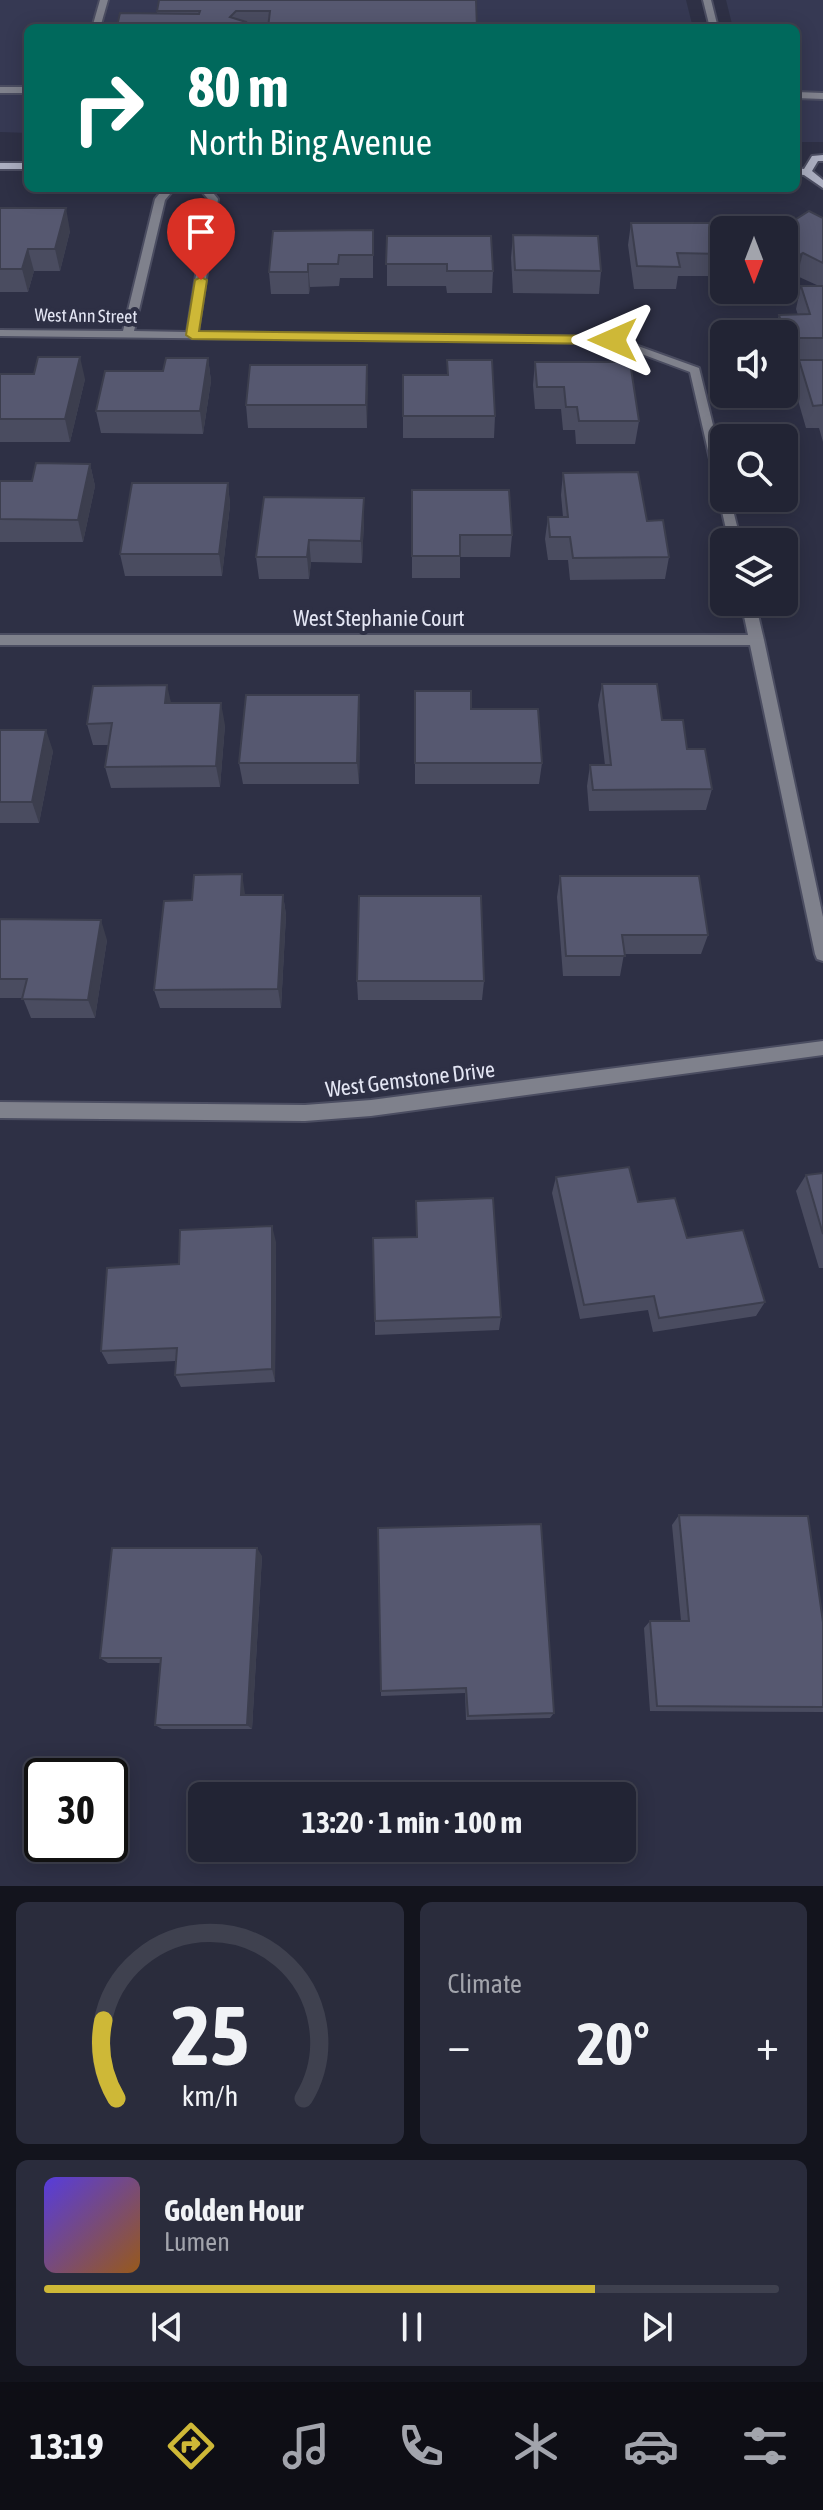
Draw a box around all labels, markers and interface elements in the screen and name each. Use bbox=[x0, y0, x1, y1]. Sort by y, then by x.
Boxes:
text: 80 m bbox=[188, 55, 289, 119]
icon: right bbox=[56, 56, 160, 160]
text: North Bing Avenue bbox=[188, 121, 432, 163]
pin bbox=[167, 198, 235, 280]
icon: arrive bbox=[179, 210, 223, 254]
north arrow bbox=[710, 216, 798, 304]
map controls bbox=[710, 216, 798, 616]
position arrow bbox=[571, 298, 655, 382]
street label: West Ann Street bbox=[34, 304, 138, 327]
button: sound bbox=[710, 320, 798, 408]
button: search bbox=[710, 424, 798, 512]
button: layers bbox=[710, 528, 798, 616]
street label: West Stephanie Court bbox=[293, 605, 465, 631]
street label: West Gemstone Drive bbox=[324, 1056, 496, 1102]
speed limit sign: 30 bbox=[24, 1758, 128, 1862]
text: 13:20 · 1 min · 100 m bbox=[302, 1805, 522, 1839]
text: Climate bbox=[448, 1969, 522, 1999]
text: 25 bbox=[171, 1987, 249, 2083]
text: 20° bbox=[577, 2009, 650, 2078]
text: − bbox=[448, 2019, 470, 2069]
text: + bbox=[756, 2019, 779, 2069]
text: km/h bbox=[181, 2079, 238, 2112]
text: Golden Hour bbox=[164, 2193, 303, 2227]
text: Lumen bbox=[164, 2227, 230, 2257]
icon: previous bbox=[145, 2305, 189, 2349]
icon: pause bbox=[390, 2305, 434, 2349]
icon: next bbox=[635, 2305, 679, 2349]
icon: directions bbox=[163, 2418, 219, 2474]
icon: music bbox=[278, 2418, 334, 2474]
icon: phone bbox=[393, 2418, 449, 2474]
icon: climate bbox=[508, 2418, 564, 2474]
icon: car bbox=[623, 2418, 679, 2474]
icon: filters bbox=[737, 2418, 793, 2474]
text: 13:19 bbox=[29, 2425, 104, 2467]

